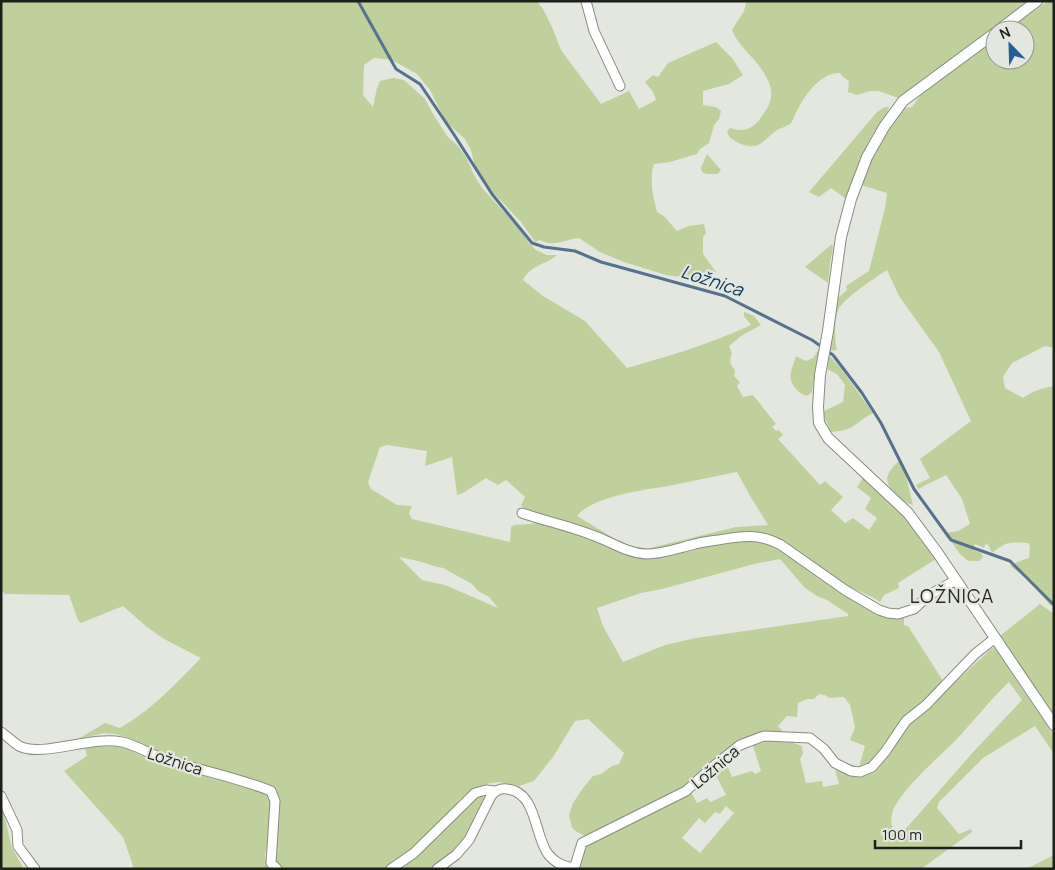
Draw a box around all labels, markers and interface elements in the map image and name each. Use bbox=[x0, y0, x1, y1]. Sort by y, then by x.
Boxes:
north arrow bbox=[985, 20, 1035, 70]
text: N bbox=[996, 22, 1013, 43]
water label: Ložnica bbox=[678, 259, 747, 302]
district label: LOŽNICA bbox=[910, 583, 994, 609]
street label: Ložnica bbox=[686, 740, 744, 794]
street label: Ložnica bbox=[145, 742, 205, 780]
scale bar bbox=[875, 818, 1021, 850]
text: 100 m bbox=[882, 824, 922, 845]

